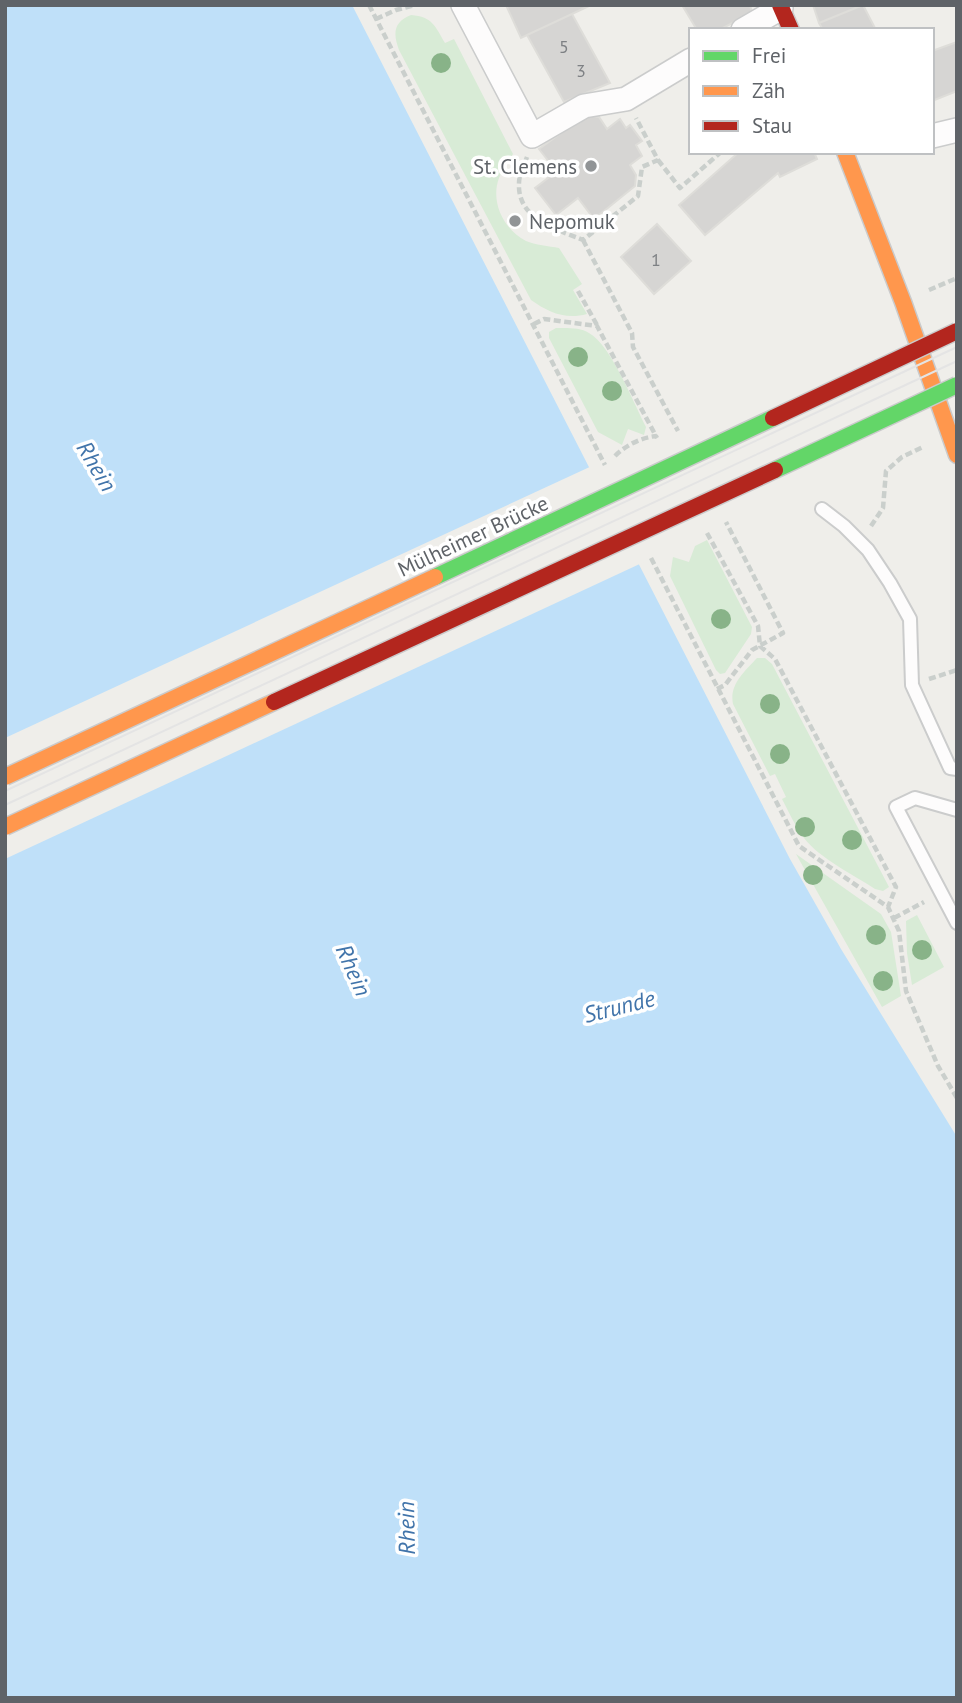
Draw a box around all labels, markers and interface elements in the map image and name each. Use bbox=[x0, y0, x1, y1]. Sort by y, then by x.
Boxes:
legend bbox=[689, 28, 934, 154]
house number: 5 bbox=[559, 35, 569, 58]
text: Frei bbox=[752, 42, 786, 69]
house number: 3 bbox=[576, 59, 586, 82]
text: Zäh bbox=[752, 77, 785, 104]
text: Stau bbox=[752, 112, 792, 139]
place label: St. Clemens bbox=[473, 153, 577, 180]
marker: St. Clemens bbox=[583, 158, 599, 174]
place label: Nepomuk bbox=[529, 208, 615, 235]
marker: Nepomuk bbox=[507, 213, 523, 229]
house number: 1 bbox=[651, 248, 661, 271]
water label: Rhein bbox=[71, 435, 123, 497]
street label: Mülheimer Brücke bbox=[393, 489, 553, 583]
water label: Rhein bbox=[330, 940, 378, 1000]
water label: Strunde bbox=[580, 983, 658, 1029]
water label: Rhein bbox=[391, 1501, 421, 1555]

